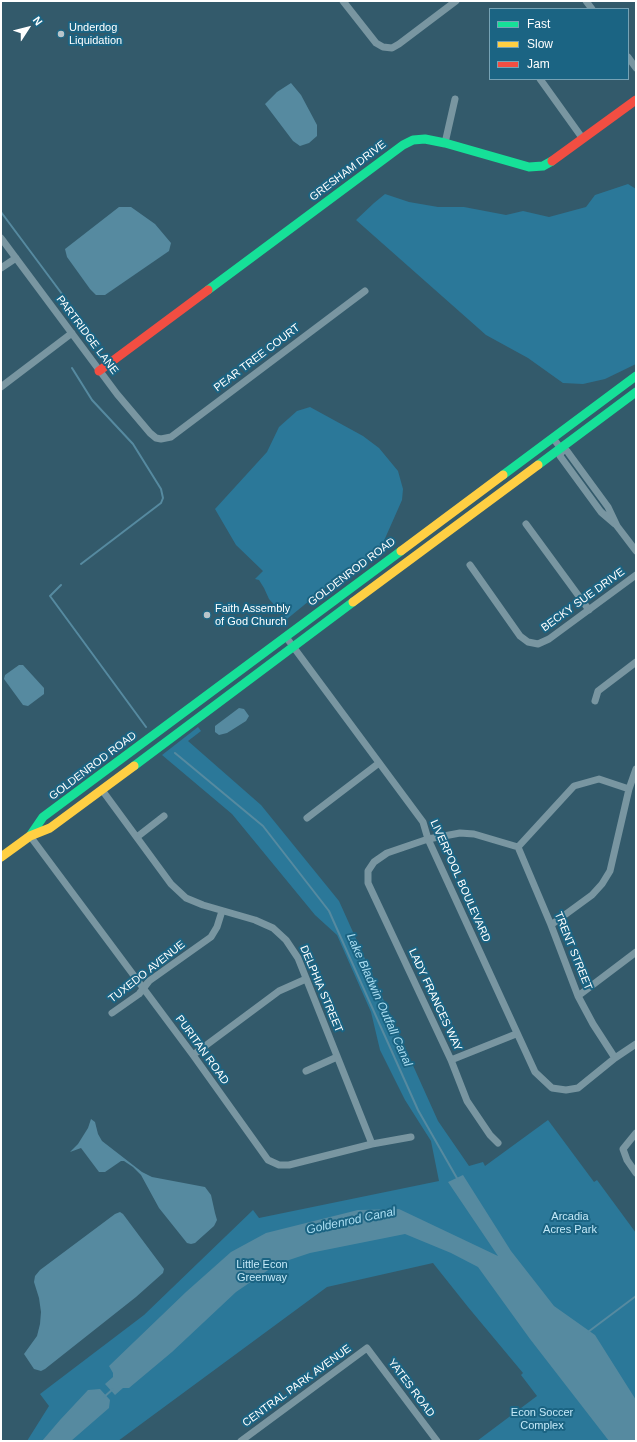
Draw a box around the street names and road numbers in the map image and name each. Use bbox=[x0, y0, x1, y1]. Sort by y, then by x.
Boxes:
street label: GRESHAM DRIVE bbox=[307, 138, 389, 204]
street label: PARTRIDGE LANE bbox=[53, 293, 121, 377]
street label: PEAR TREE COURT bbox=[211, 321, 303, 395]
street label: GOLDENROD ROAD bbox=[306, 535, 398, 609]
street label: BECKY SUE DRIVE bbox=[539, 565, 627, 635]
street label: GOLDENROD ROAD bbox=[47, 729, 139, 803]
street label: LIVERPOOL BOULEVARD bbox=[427, 818, 493, 944]
street label: TRENT STREET bbox=[551, 910, 595, 992]
street label: TUXEDO AVENUE bbox=[106, 938, 188, 1006]
street label: DELPHIA STREET bbox=[297, 943, 345, 1035]
street label: LADY FRANCES WAY bbox=[406, 947, 464, 1053]
street label: PURITAN ROAD bbox=[172, 1013, 232, 1087]
street label: CENTRAL PARK AVENUE bbox=[240, 1342, 354, 1430]
street label: YATES ROAD bbox=[385, 1356, 437, 1420]

